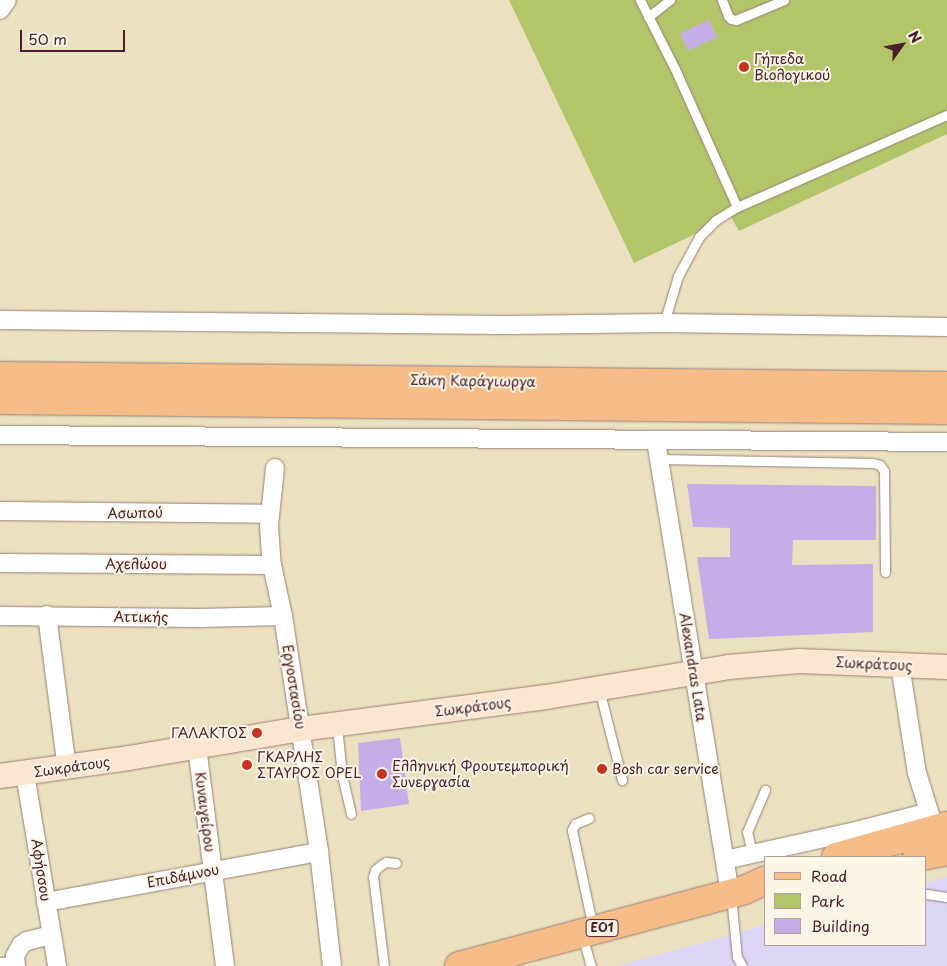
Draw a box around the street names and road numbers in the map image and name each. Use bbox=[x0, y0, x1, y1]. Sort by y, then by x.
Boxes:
street label: Σάκη Καράγιωργα bbox=[410, 372, 536, 390]
street label: Ασωπού bbox=[107, 504, 163, 522]
street label: Αχελώου bbox=[105, 556, 167, 572]
street label: Αττικής bbox=[113, 608, 169, 626]
street label: Alexandras Lata bbox=[676, 611, 710, 723]
street label: Εργοστασίου bbox=[279, 643, 309, 731]
street label: Σωκράτους bbox=[835, 654, 913, 674]
street label: Σωκράτους bbox=[434, 694, 512, 720]
street label: Σωκράτους bbox=[33, 753, 111, 781]
street label: Κυναιγείρου bbox=[192, 771, 218, 853]
street label: Αφήσσου bbox=[28, 837, 54, 903]
street label: Επιδάμνου bbox=[146, 861, 220, 891]
road number: ΕΟ1 bbox=[584, 918, 620, 938]

